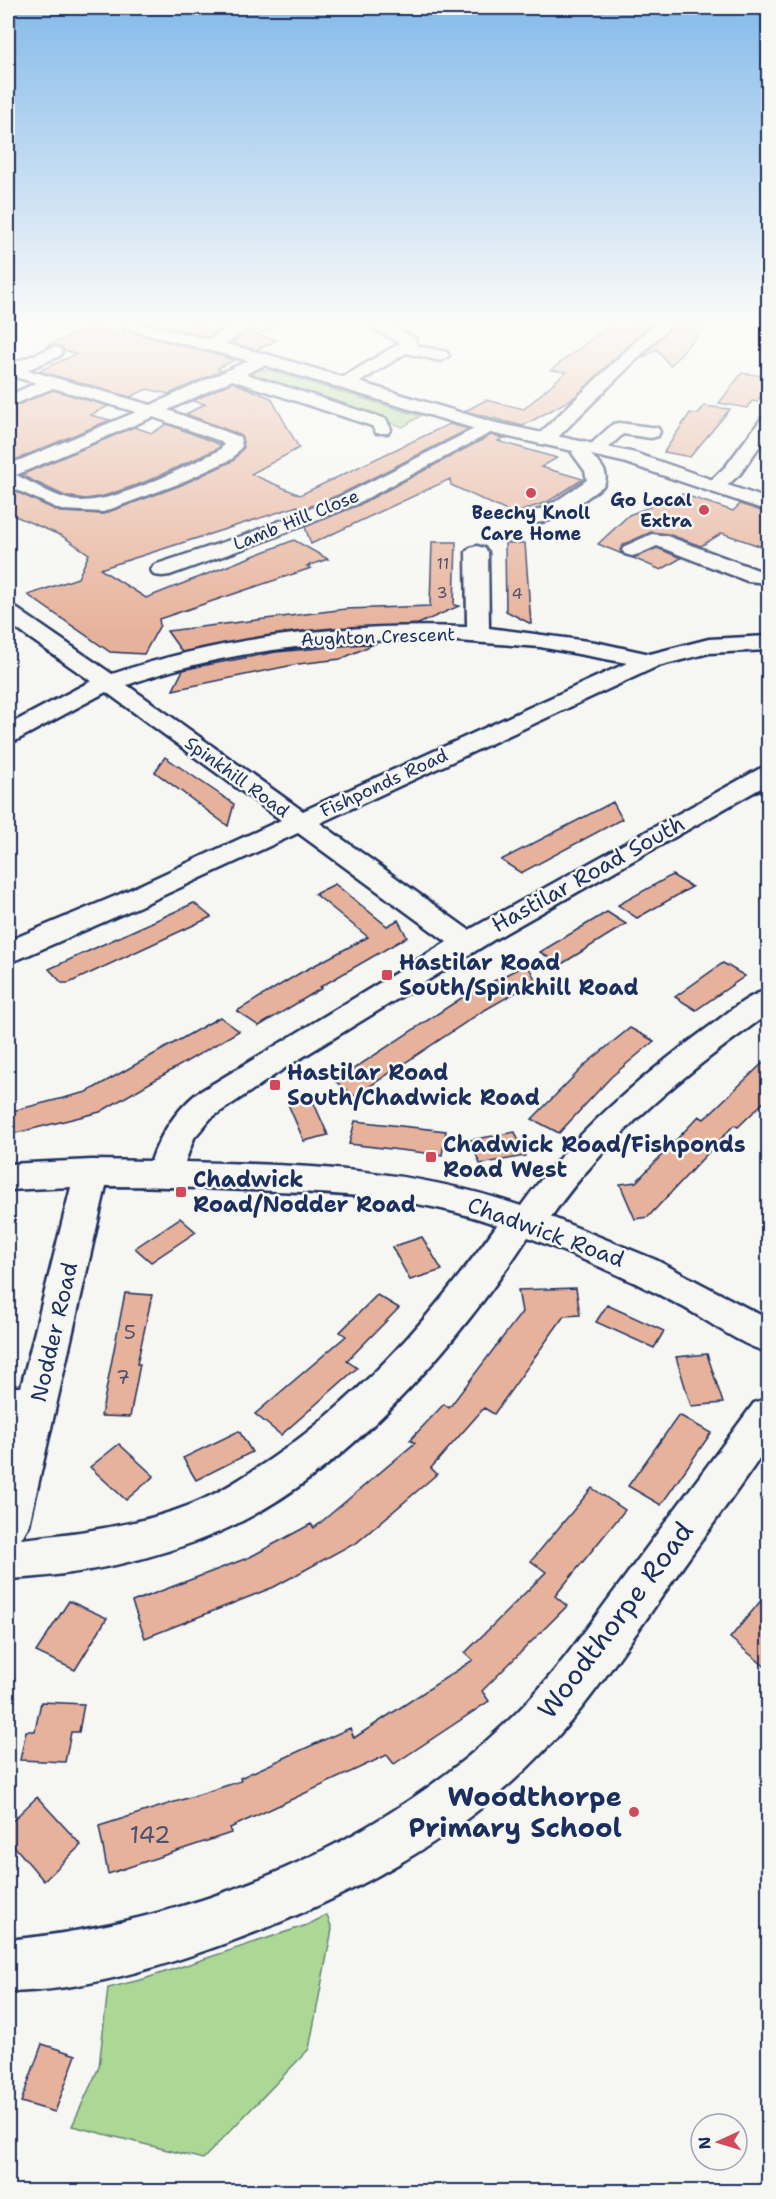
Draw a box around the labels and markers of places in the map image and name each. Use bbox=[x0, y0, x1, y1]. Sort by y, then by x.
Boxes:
marker: Beechy Knoll Care Home bbox=[524, 486, 538, 500]
place label: Go Local Extra bbox=[610, 488, 693, 533]
place label: Beechy Knoll Care Home bbox=[472, 501, 590, 546]
marker: Go Local Extra bbox=[697, 503, 711, 517]
place label: Hastilar Road South/Spinkhill Road bbox=[399, 948, 639, 1002]
marker: Hastilar Road South/Spinkhill Road bbox=[380, 968, 394, 982]
place label: Hastilar Road South/Chadwick Road bbox=[287, 1058, 540, 1112]
marker: Hastilar Road South/Chadwick Road bbox=[268, 1078, 282, 1092]
place label: Chadwick Road/Fishponds Road West bbox=[443, 1130, 746, 1184]
marker: Chadwick Road/Fishponds Road West bbox=[424, 1150, 438, 1164]
place label: Chadwick Road/Nodder Road bbox=[193, 1165, 416, 1219]
marker: Chadwick Road/Nodder Road bbox=[174, 1185, 188, 1199]
place label: Woodthorpe Primary School bbox=[408, 1778, 622, 1846]
marker: Woodthorpe Primary School bbox=[627, 1805, 641, 1819]

